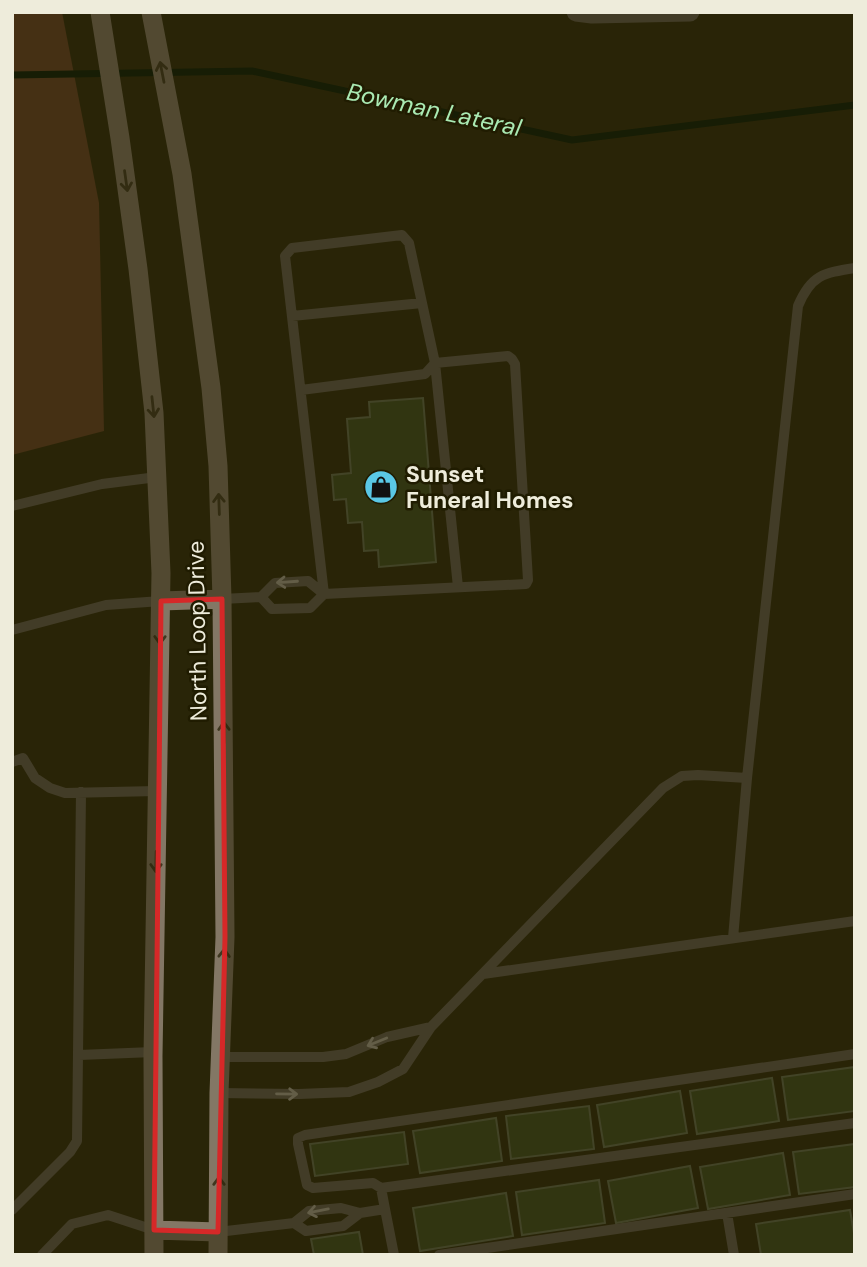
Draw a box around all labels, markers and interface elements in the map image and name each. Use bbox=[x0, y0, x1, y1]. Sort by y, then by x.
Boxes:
one-way arrow bbox=[155, 61, 168, 84]
water label: Bowman Lateral bbox=[344, 76, 525, 143]
one-way arrow bbox=[119, 169, 132, 192]
one-way arrow bbox=[147, 395, 160, 418]
place label: Sunset Funeral Homes bbox=[406, 459, 574, 515]
shop icon: Sunset Funeral Homes bbox=[362, 468, 400, 506]
one-way arrow bbox=[212, 493, 226, 516]
street label: North Loop Drive bbox=[180, 541, 214, 721]
one-way arrow bbox=[276, 576, 299, 589]
one-way arrow bbox=[153, 622, 167, 645]
one-way arrow bbox=[217, 720, 230, 743]
one-way arrow bbox=[149, 850, 163, 873]
one-way arrow bbox=[218, 948, 231, 971]
one-way arrow bbox=[367, 1036, 389, 1049]
one-way arrow bbox=[275, 1087, 298, 1101]
one-way arrow bbox=[212, 1175, 225, 1198]
one-way arrow bbox=[307, 1205, 330, 1219]

